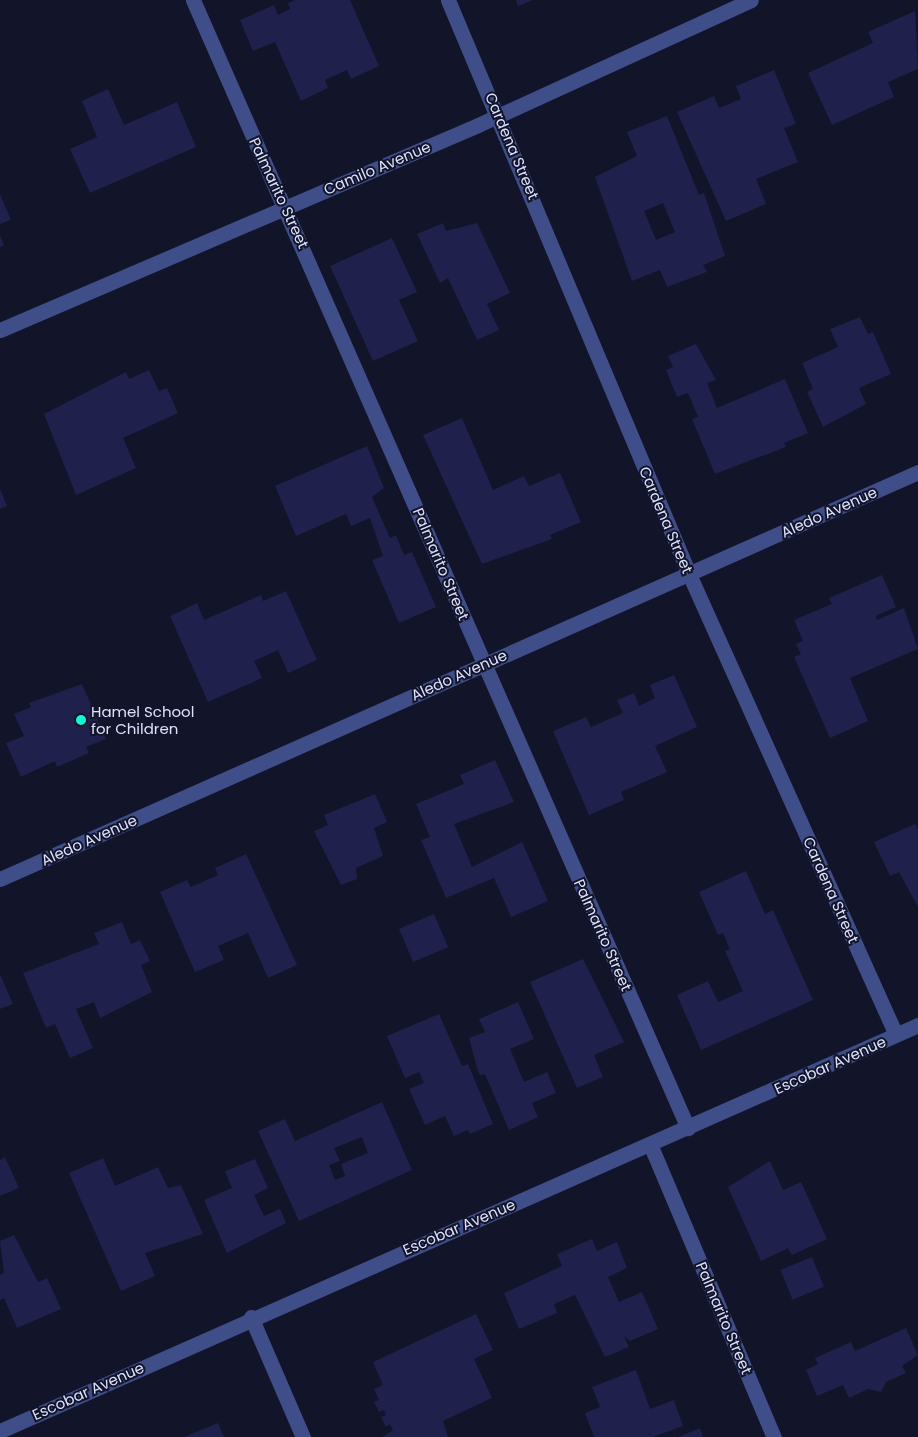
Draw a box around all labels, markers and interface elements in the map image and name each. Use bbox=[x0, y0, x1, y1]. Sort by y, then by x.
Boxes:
street label: Cardena Street bbox=[481, 90, 543, 202]
street label: Palmarito Street bbox=[245, 135, 313, 251]
street label: Camilo Avenue bbox=[321, 137, 433, 199]
street label: Cardena Street bbox=[635, 464, 697, 576]
street label: Aledo Avenue bbox=[778, 483, 880, 541]
street label: Palmarito Street bbox=[409, 505, 473, 623]
street label: Aledo Avenue bbox=[408, 646, 510, 704]
place label: Hamel School for Children bbox=[91, 702, 194, 737]
marker: Hamel School for Children bbox=[75, 714, 87, 726]
street label: Aledo Avenue bbox=[38, 811, 140, 869]
street label: Cardena Street bbox=[800, 834, 862, 946]
street label: Palmarito Street bbox=[570, 876, 636, 994]
street label: Escobar Avenue bbox=[771, 1032, 889, 1098]
street label: Escobar Avenue bbox=[400, 1195, 518, 1259]
street label: Palmarito Street bbox=[692, 1259, 756, 1377]
street label: Escobar Avenue bbox=[29, 1358, 147, 1424]

